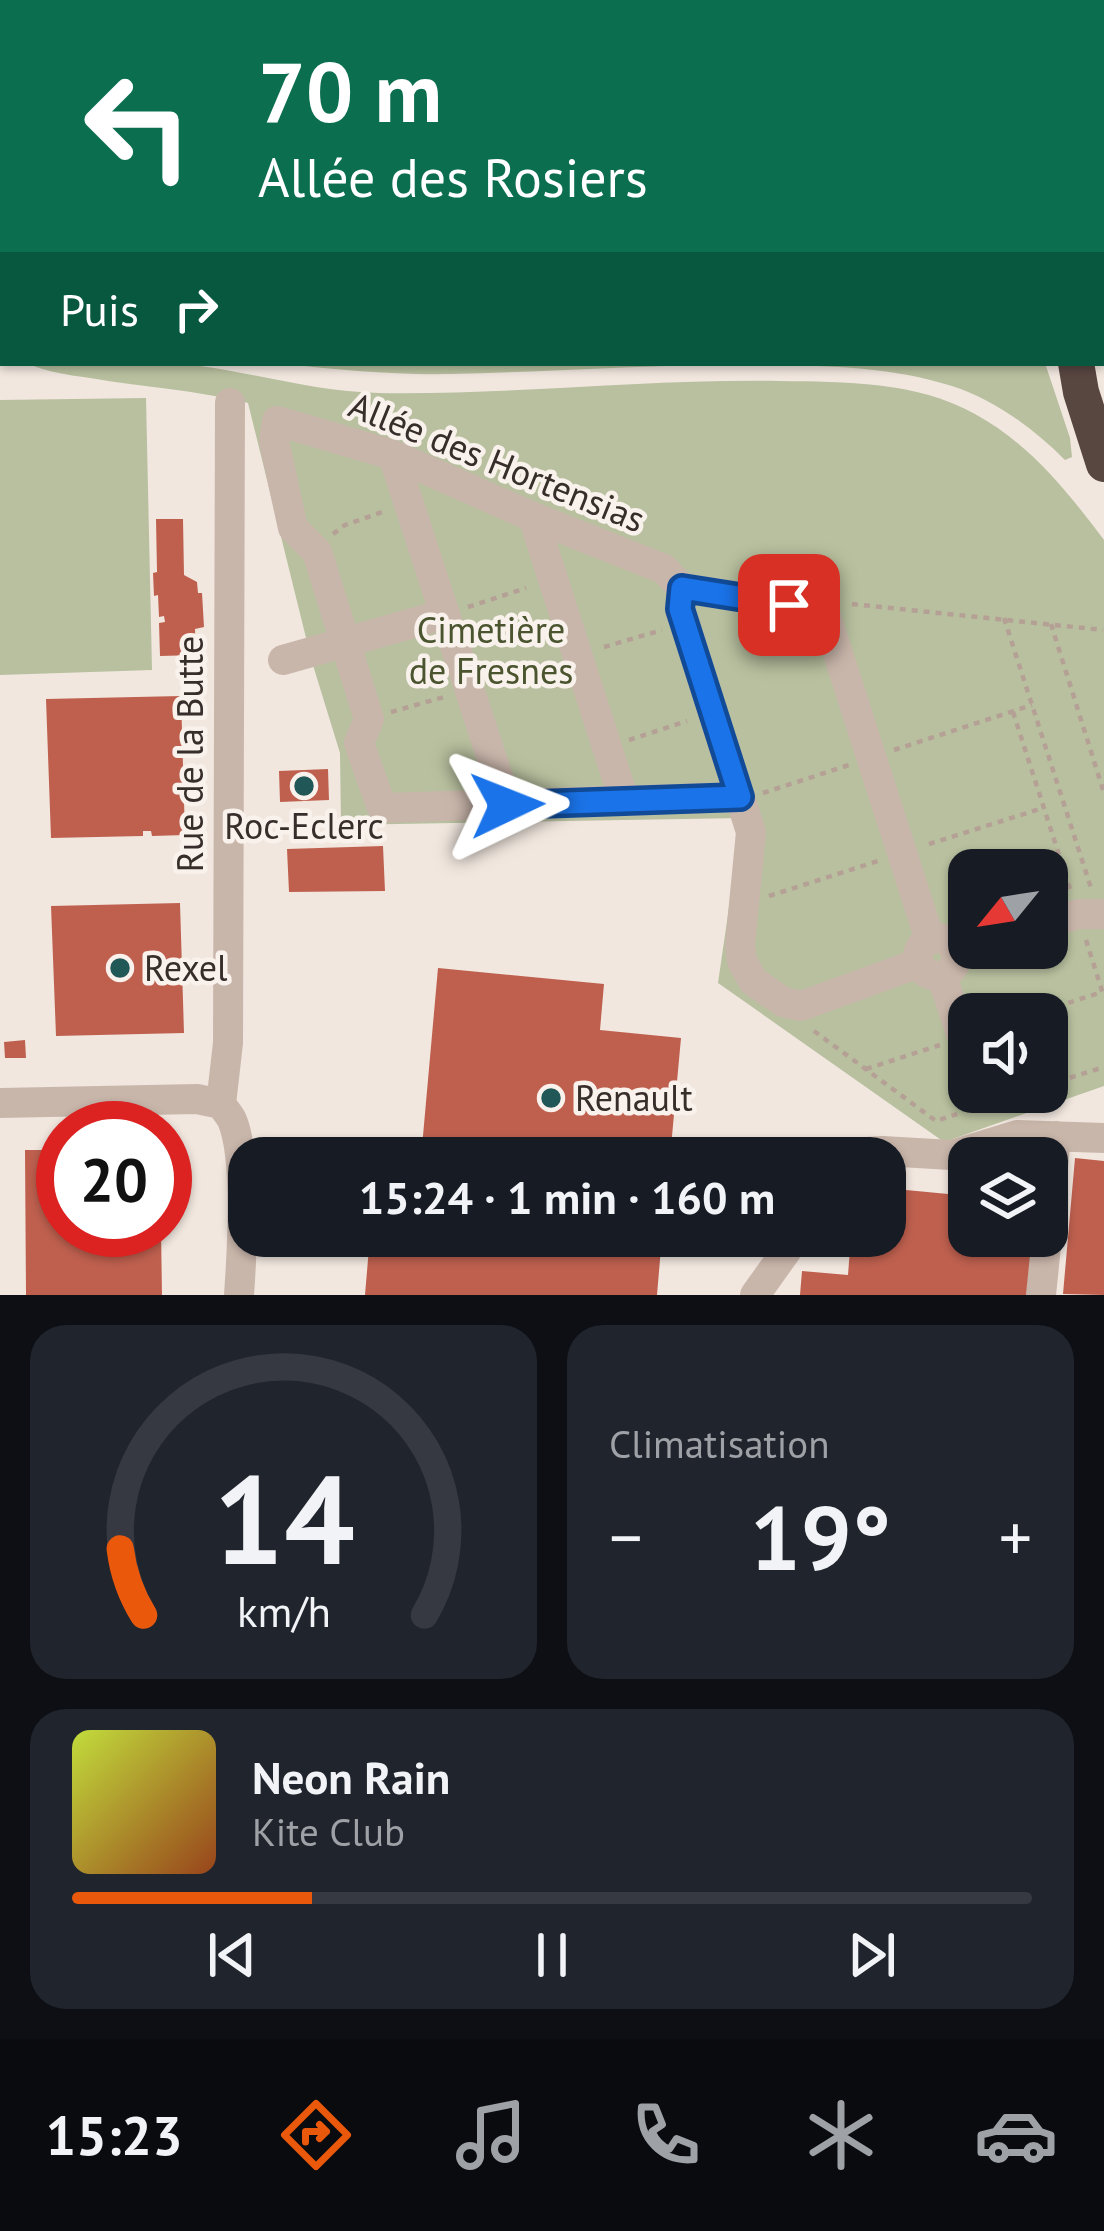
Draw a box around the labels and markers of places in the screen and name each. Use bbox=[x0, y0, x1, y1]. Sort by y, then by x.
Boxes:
pin bbox=[738, 554, 840, 656]
marker: Roc-Eclerc bbox=[291, 773, 317, 799]
place label: Roc-Eclerc bbox=[224, 802, 384, 849]
place label: Rexel bbox=[144, 944, 228, 991]
marker: Rexel bbox=[107, 955, 133, 981]
place label: Renault bbox=[575, 1074, 693, 1121]
marker: Renault bbox=[538, 1085, 564, 1111]

